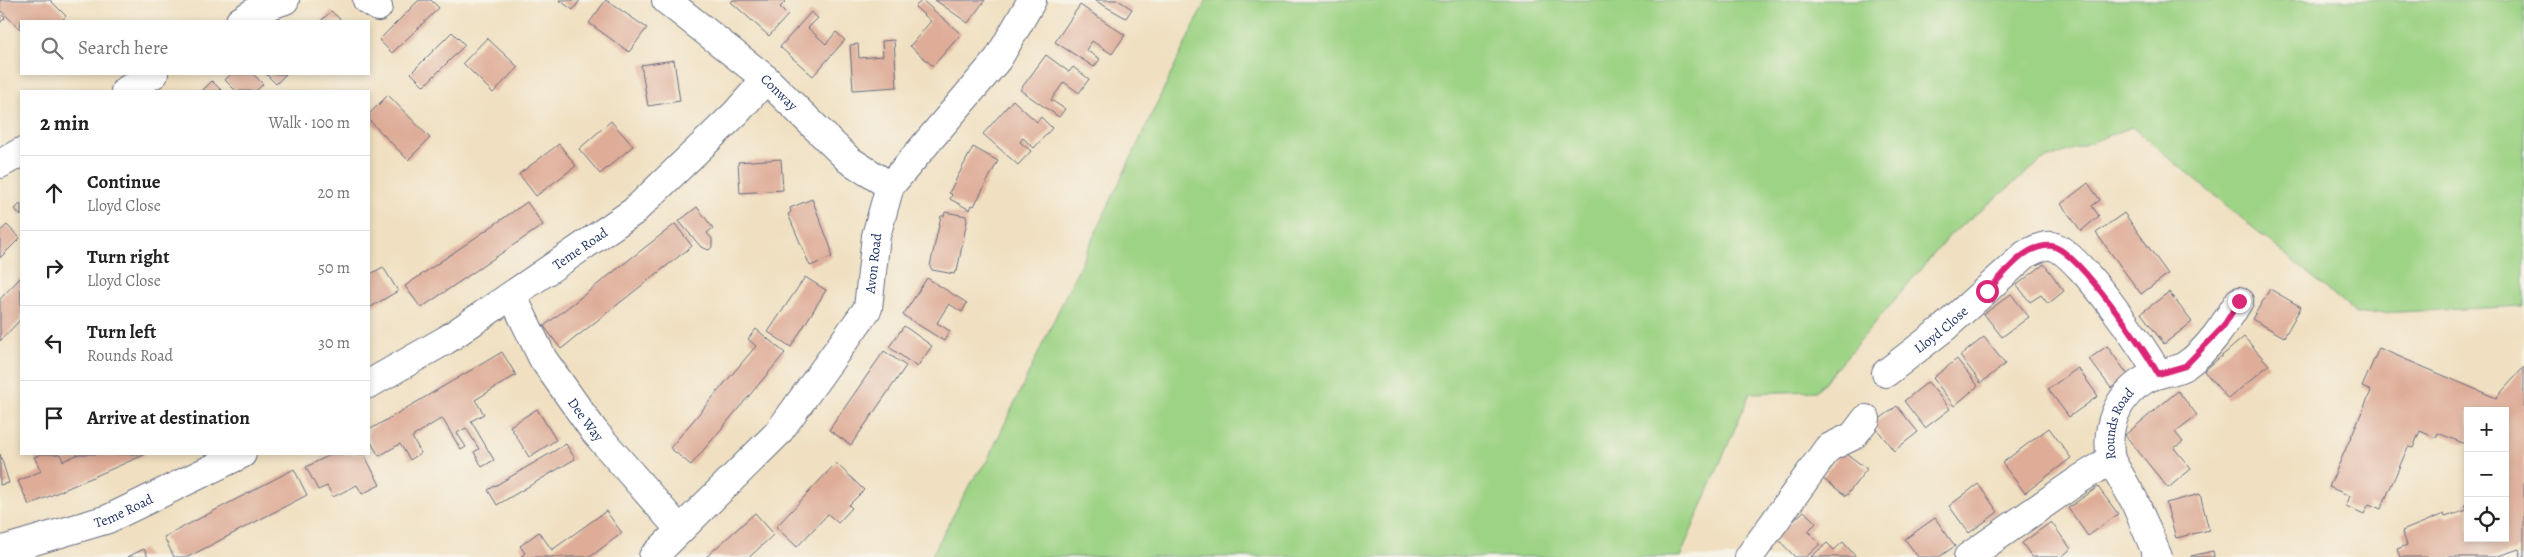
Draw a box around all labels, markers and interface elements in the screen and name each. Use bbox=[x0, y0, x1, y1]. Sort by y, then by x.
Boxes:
search box bbox=[20, 20, 370, 75]
icon: search bbox=[38, 34, 66, 62]
text: Search here bbox=[78, 35, 168, 61]
street label: Conway bbox=[757, 69, 803, 115]
text: 2 min bbox=[40, 109, 89, 137]
text: Walk · 100 m bbox=[269, 112, 350, 134]
text: Continue bbox=[87, 169, 161, 195]
icon: ahead bbox=[40, 179, 68, 207]
text: 20 m bbox=[317, 182, 350, 204]
text: Lloyd Close bbox=[87, 195, 161, 217]
street label: Teme Road bbox=[549, 222, 612, 274]
street label: Avon Road bbox=[860, 232, 886, 296]
text: Turn right bbox=[87, 244, 169, 270]
icon: right bbox=[40, 254, 68, 282]
text: 50 m bbox=[318, 257, 350, 279]
text: Lloyd Close bbox=[87, 270, 161, 292]
route start bbox=[1976, 280, 1999, 303]
route end bbox=[2228, 290, 2251, 313]
street label: Lloyd Close bbox=[1910, 302, 1972, 357]
text: Turn left bbox=[87, 319, 156, 345]
icon: left bbox=[40, 329, 68, 357]
text: 30 m bbox=[318, 332, 350, 354]
text: Rounds Road bbox=[87, 345, 173, 367]
street label: Rounds Road bbox=[2100, 383, 2138, 461]
street label: Dee Way bbox=[564, 394, 609, 446]
icon: arrive bbox=[40, 404, 68, 432]
text: Arrive at destination bbox=[87, 405, 250, 431]
map controls bbox=[2464, 407, 2509, 542]
button: + bbox=[2464, 407, 2509, 452]
button: − bbox=[2464, 452, 2509, 497]
street label: Teme Road bbox=[92, 489, 157, 532]
button: locate bbox=[2464, 497, 2509, 542]

